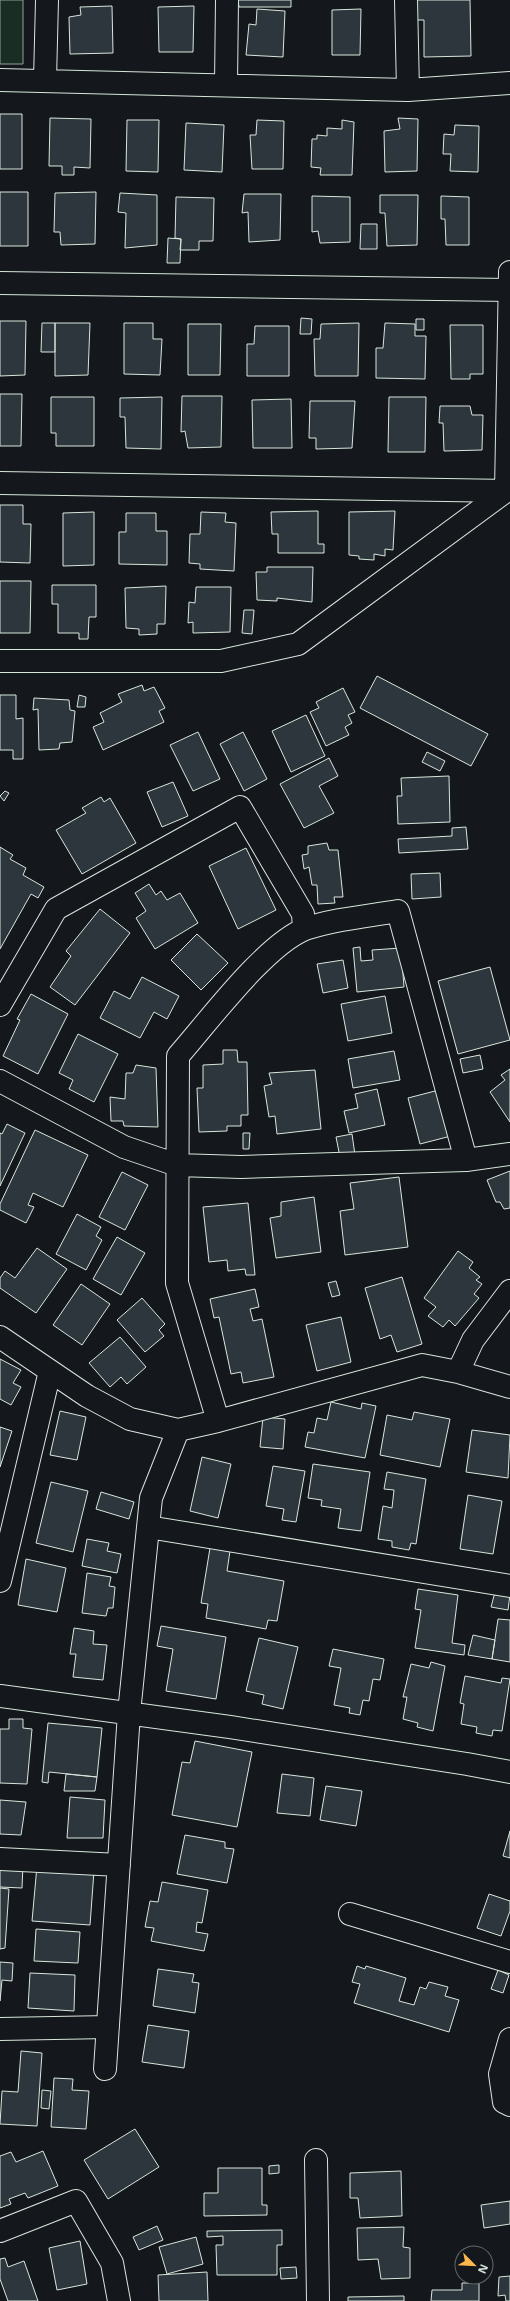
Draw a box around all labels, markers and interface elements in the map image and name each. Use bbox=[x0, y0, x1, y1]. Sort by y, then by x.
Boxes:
north arrow bbox=[454, 2245, 494, 2285]
text: N bbox=[475, 2262, 492, 2276]

